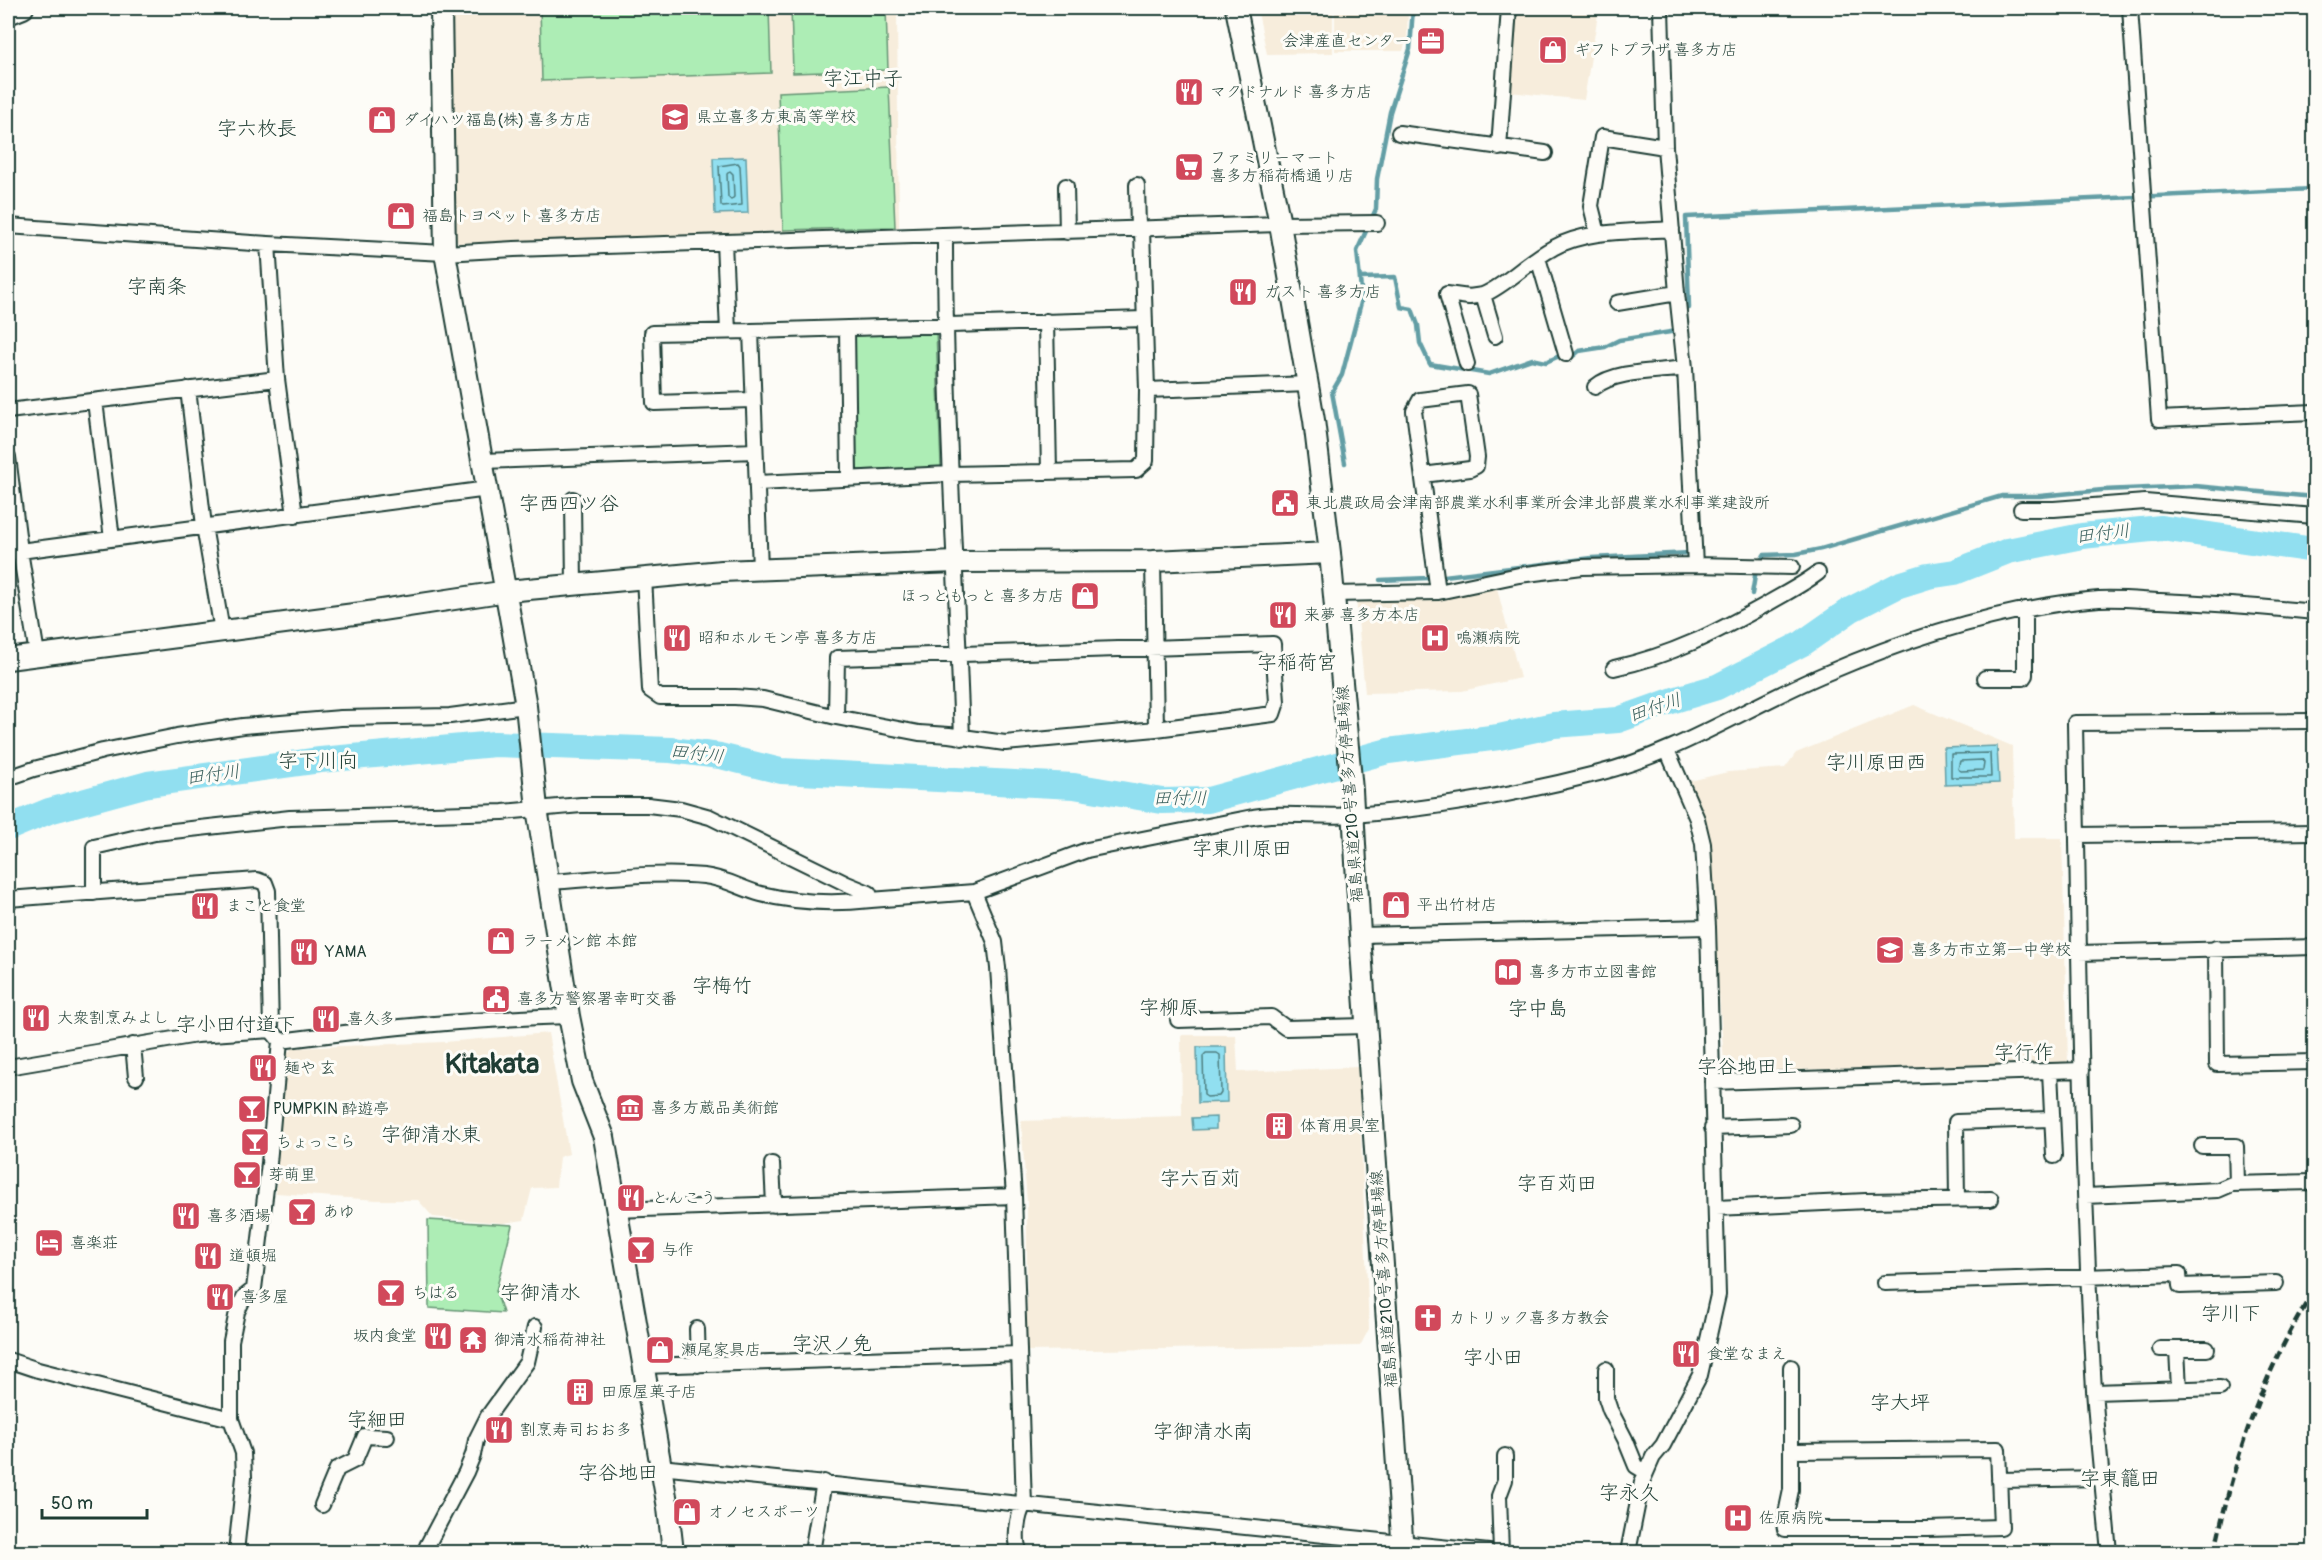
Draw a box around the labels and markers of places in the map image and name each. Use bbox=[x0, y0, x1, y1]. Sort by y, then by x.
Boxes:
office icon: 会津産直センター bbox=[1415, 25, 1447, 57]
place label: 会津産直センター bbox=[1283, 31, 1410, 51]
shop icon: ギフトプラザ 喜多方店 bbox=[1537, 34, 1569, 66]
place label: ギフトプラザ 喜多方店 bbox=[1574, 40, 1737, 60]
restaurant icon: マクドナルド 喜多方店 bbox=[1173, 76, 1205, 108]
place label: マクドナルド 喜多方店 bbox=[1210, 82, 1372, 102]
school or university icon: 県立喜多方東高等学校 bbox=[659, 101, 691, 133]
shop icon: ダイハツ福島(株) 喜多方店 bbox=[366, 104, 398, 136]
place label: 県立喜多方東高等学校 bbox=[696, 107, 856, 127]
place label: ダイハツ福島(株) 喜多方店 bbox=[403, 110, 592, 130]
place label: ファミリーマート 喜多方稲荷橋通り店 bbox=[1210, 148, 1354, 186]
supermarket icon: ファミリーマート 喜多方稲荷橋通り店 bbox=[1173, 151, 1205, 183]
shop icon: 福島トヨペット 喜多方店 bbox=[385, 200, 417, 232]
place label: 福島トヨペット 喜多方店 bbox=[422, 206, 601, 226]
restaurant icon: ガスト 喜多方店 bbox=[1227, 276, 1259, 308]
place label: ガスト 喜多方店 bbox=[1264, 282, 1381, 302]
public building icon: 東北農政局会津南部農業水利事業所会津北部農業水利事業建設所 bbox=[1269, 487, 1301, 519]
place label: 東北農政局会津南部農業水利事業所会津北部農業水利事業建設所 bbox=[1306, 493, 1770, 513]
shop icon: ほっともっと 喜多方店 bbox=[1069, 580, 1101, 612]
place label: ほっともっと 喜多方店 bbox=[901, 586, 1064, 606]
restaurant icon: 来夢 喜多方本店 bbox=[1267, 599, 1299, 631]
place label: 来夢 喜多方本店 bbox=[1304, 605, 1419, 625]
restaurant icon: 昭和ホルモン亭 喜多方店 bbox=[661, 622, 693, 654]
hospital icon: 鳴瀬病院 bbox=[1419, 622, 1451, 654]
place label: 昭和ホルモン亭 喜多方店 bbox=[698, 628, 877, 648]
place label: 鳴瀬病院 bbox=[1456, 628, 1520, 648]
shop icon: 平出竹材店 bbox=[1380, 889, 1412, 921]
restaurant icon: まこと食堂 bbox=[189, 890, 221, 922]
place label: 平出竹材店 bbox=[1417, 895, 1497, 915]
place label: まこと食堂 bbox=[226, 896, 306, 916]
shop icon: ラーメン館 本館 bbox=[485, 925, 517, 957]
place label: ラーメン館 本館 bbox=[522, 931, 637, 951]
school or university icon: 喜多方市立第一中学校 bbox=[1874, 934, 1906, 966]
restaurant icon: YAMA bbox=[288, 936, 320, 968]
place label: 喜多方市立第一中学校 bbox=[1911, 940, 2071, 960]
place label: YAMA bbox=[324, 942, 367, 962]
library icon: 喜多方市立図書館 bbox=[1492, 956, 1524, 988]
place label: 喜多方市立図書館 bbox=[1529, 962, 1657, 982]
public building icon: 喜多方警察署幸町交番 bbox=[480, 983, 512, 1015]
place label: 喜多方警察署幸町交番 bbox=[517, 989, 677, 1009]
restaurant icon: 大衆割烹みよし bbox=[20, 1002, 52, 1034]
restaurant icon: 喜久多 bbox=[310, 1003, 342, 1035]
place label: 大衆割烹みよし bbox=[57, 1008, 169, 1028]
place label: 喜久多 bbox=[347, 1009, 395, 1029]
restaurant icon: 麺や 玄 bbox=[247, 1052, 279, 1084]
place label: 麺や 玄 bbox=[284, 1058, 335, 1078]
museum icon: 喜多方蔵品美術館 bbox=[614, 1092, 646, 1124]
bar icon: PUMPKIN 酔遊亭 bbox=[236, 1093, 268, 1125]
place label: 喜多方蔵品美術館 bbox=[651, 1098, 779, 1118]
place label: PUMPKIN 酔遊亭 bbox=[273, 1099, 389, 1119]
building icon: 体育用具室 bbox=[1263, 1110, 1295, 1142]
place label: 体育用具室 bbox=[1300, 1116, 1380, 1136]
bar icon: ちょっこら bbox=[239, 1126, 271, 1158]
place label: ちょっこら bbox=[276, 1132, 356, 1152]
bar icon: 芽萌里 bbox=[231, 1159, 263, 1191]
place label: 芽萌里 bbox=[268, 1165, 316, 1185]
restaurant icon: とんこう bbox=[615, 1182, 647, 1214]
place label: とんこう bbox=[652, 1188, 716, 1208]
bar icon: あゆ bbox=[286, 1196, 318, 1228]
restaurant icon: 喜多酒場 bbox=[170, 1200, 202, 1232]
place label: あゆ bbox=[323, 1202, 355, 1222]
place label: 喜多酒場 bbox=[207, 1206, 271, 1226]
hotel icon: 喜楽荘 bbox=[33, 1227, 65, 1259]
place label: 喜楽荘 bbox=[70, 1233, 118, 1253]
bar icon: 与作 bbox=[625, 1234, 657, 1266]
restaurant icon: 道頓堀 bbox=[192, 1240, 224, 1272]
place label: 与作 bbox=[662, 1240, 694, 1260]
place label: 道頓堀 bbox=[229, 1246, 277, 1266]
bar icon: ちはる bbox=[375, 1277, 407, 1309]
restaurant icon: 喜多屋 bbox=[204, 1281, 236, 1313]
place label: ちはる bbox=[412, 1283, 460, 1303]
place label: 喜多屋 bbox=[241, 1287, 289, 1307]
church icon: カトリック喜多方教会 bbox=[1412, 1302, 1444, 1334]
place label: カトリック喜多方教会 bbox=[1449, 1308, 1609, 1328]
restaurant icon: 坂内食堂 bbox=[422, 1320, 454, 1352]
temple icon: 御清水稲荷神社 bbox=[457, 1324, 489, 1356]
place label: 坂内食堂 bbox=[353, 1326, 417, 1346]
place label: 御清水稲荷神社 bbox=[494, 1330, 606, 1350]
shop icon: 瀬尾家具店 bbox=[644, 1334, 676, 1366]
restaurant icon: 食堂なまえ bbox=[1670, 1338, 1702, 1370]
place label: 瀬尾家具店 bbox=[681, 1340, 761, 1360]
place label: 食堂なまえ bbox=[1707, 1344, 1787, 1364]
building icon: 田原屋菓子店 bbox=[564, 1376, 596, 1408]
place label: 田原屋菓子店 bbox=[601, 1382, 697, 1402]
restaurant icon: 割烹寿司おお多 bbox=[483, 1414, 515, 1446]
place label: 割烹寿司おお多 bbox=[520, 1420, 632, 1440]
shop icon: オノセスポーツ bbox=[671, 1496, 703, 1528]
place label: オノセスポーツ bbox=[708, 1502, 820, 1522]
hospital icon: 佐原病院 bbox=[1722, 1502, 1754, 1534]
place label: 佐原病院 bbox=[1759, 1508, 1823, 1528]

